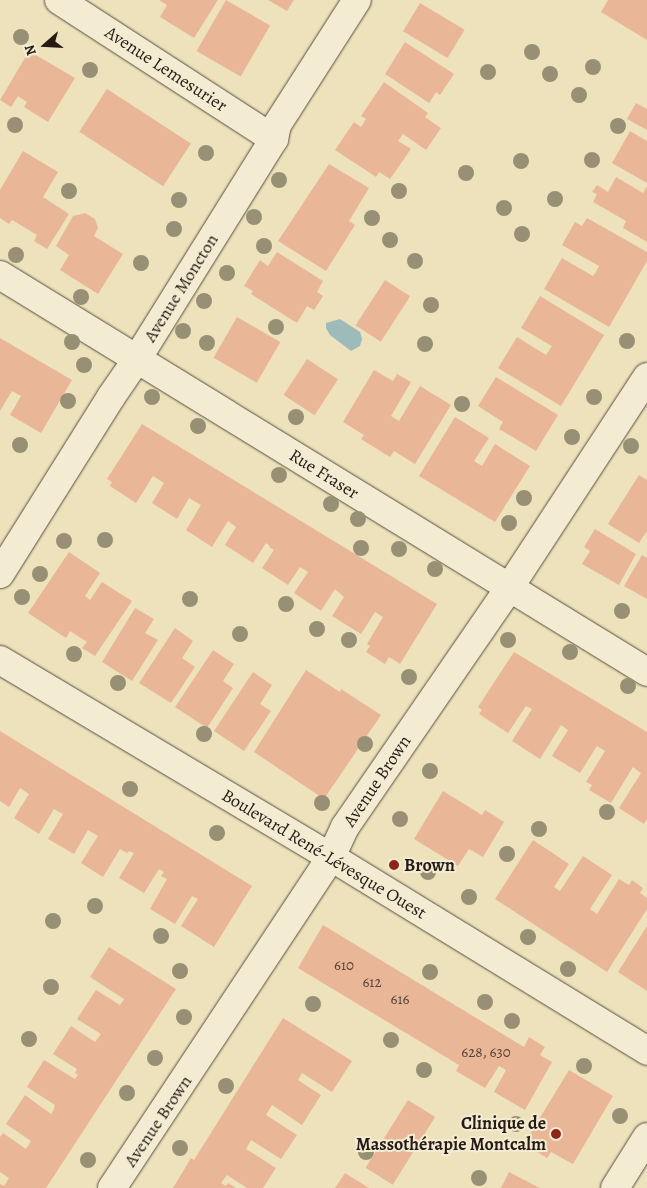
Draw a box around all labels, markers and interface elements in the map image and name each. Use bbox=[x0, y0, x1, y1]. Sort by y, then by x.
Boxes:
north arrow bbox=[20, 20, 70, 70]
street label: Avenue Lemesurier bbox=[101, 21, 231, 117]
text: N bbox=[20, 42, 41, 58]
street label: Avenue Moncton bbox=[139, 230, 223, 346]
street label: Rue Fraser bbox=[285, 444, 363, 504]
street label: Avenue Brown bbox=[338, 731, 416, 831]
street label: Boulevard René-Lévesque Ouest bbox=[218, 784, 430, 924]
place label: Brown bbox=[404, 854, 455, 876]
marker: Brown bbox=[388, 859, 400, 871]
house number: 610 bbox=[334, 957, 354, 975]
house number: 612 bbox=[362, 974, 382, 992]
house number: 616 bbox=[391, 991, 409, 1009]
house number: 628, 630 bbox=[461, 1044, 511, 1062]
street label: Avenue Brown bbox=[119, 1071, 197, 1171]
place label: Clinique de Massothérapie Montcalm bbox=[356, 1113, 546, 1156]
marker: Clinique de Massothérapie Montcalm bbox=[550, 1128, 562, 1140]

